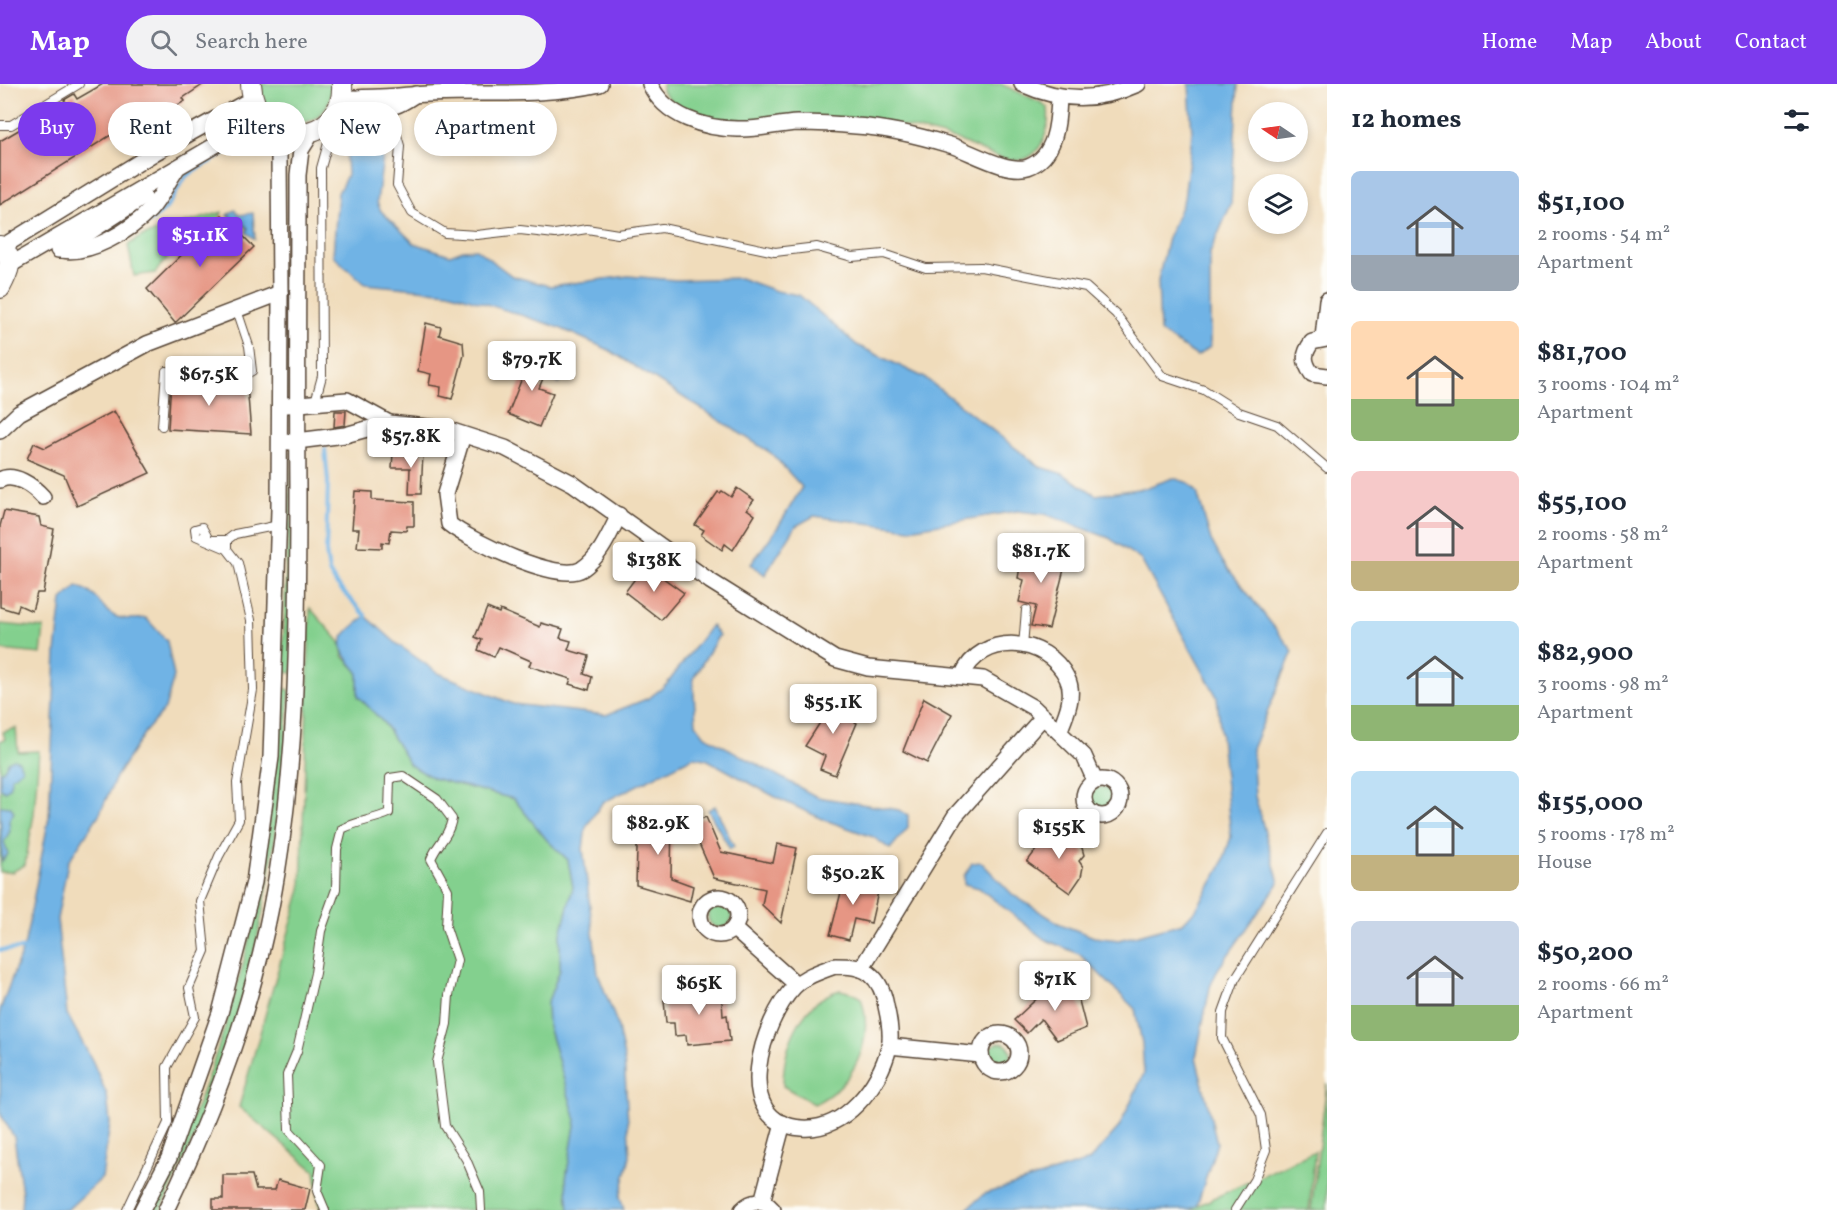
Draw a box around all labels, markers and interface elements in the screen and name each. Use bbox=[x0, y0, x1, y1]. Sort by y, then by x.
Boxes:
search box bbox=[126, 15, 546, 69]
text: Map bbox=[30, 23, 90, 62]
icon: search bbox=[147, 26, 180, 59]
text: Search here bbox=[195, 27, 308, 58]
text: Home bbox=[1482, 28, 1537, 57]
text: Map bbox=[1570, 28, 1612, 57]
text: About bbox=[1645, 28, 1702, 57]
text: Contact bbox=[1735, 28, 1807, 57]
chip: Buy bbox=[18, 102, 96, 156]
chip: Rent bbox=[108, 102, 193, 156]
chip: Filters bbox=[205, 102, 306, 156]
chip: New bbox=[318, 102, 402, 156]
chip: Apartment bbox=[414, 102, 557, 156]
north arrow bbox=[1248, 102, 1308, 162]
map controls bbox=[1248, 102, 1308, 234]
text: 12 homes bbox=[1351, 102, 1462, 138]
icon: filters bbox=[1780, 104, 1813, 137]
button: layers bbox=[1248, 174, 1308, 234]
text: $51,100 bbox=[1537, 185, 1625, 221]
icon: home bbox=[1399, 195, 1471, 267]
pin: $51.1K bbox=[151, 217, 249, 268]
text: 2 rooms · 54 m² bbox=[1537, 221, 1670, 249]
text: $51.1K bbox=[171, 222, 229, 250]
text: Apartment bbox=[1537, 249, 1633, 277]
text: $81,700 bbox=[1537, 335, 1627, 371]
pin: $79.7K bbox=[483, 341, 581, 392]
icon: home bbox=[1399, 345, 1471, 417]
text: $79.7K bbox=[502, 346, 562, 374]
pin: $67.5K bbox=[160, 356, 258, 407]
text: $67.5K bbox=[179, 361, 239, 389]
text: 3 rooms · 104 m² bbox=[1537, 371, 1679, 399]
text: Apartment bbox=[1537, 399, 1633, 427]
pin: $57.8K bbox=[362, 418, 460, 469]
text: $57.8K bbox=[381, 423, 441, 451]
text: $55,100 bbox=[1537, 485, 1627, 521]
icon: home bbox=[1399, 495, 1471, 567]
text: 2 rooms · 58 m² bbox=[1537, 521, 1668, 549]
pin: $81.7K bbox=[992, 533, 1090, 584]
text: $81.7K bbox=[1011, 538, 1071, 566]
pin: $138K bbox=[612, 542, 696, 593]
text: $138K bbox=[627, 547, 681, 575]
text: Apartment bbox=[1537, 549, 1633, 577]
text: $82,900 bbox=[1537, 635, 1633, 671]
icon: home bbox=[1399, 645, 1471, 717]
text: 3 rooms · 98 m² bbox=[1537, 671, 1669, 699]
pin: $55.1K bbox=[784, 684, 882, 735]
text: $55.1K bbox=[804, 689, 862, 717]
text: Apartment bbox=[1537, 699, 1633, 727]
text: $155,000 bbox=[1537, 785, 1643, 821]
icon: home bbox=[1399, 795, 1471, 867]
pin: $82.9K bbox=[609, 805, 707, 856]
pin: $155K bbox=[1017, 809, 1101, 860]
text: $82.9K bbox=[626, 810, 690, 838]
text: $155K bbox=[1033, 814, 1085, 842]
text: 5 rooms · 178 m² bbox=[1537, 821, 1675, 849]
text: House bbox=[1537, 849, 1592, 877]
pin: $50.2K bbox=[804, 855, 902, 906]
text: $50.2K bbox=[821, 860, 885, 888]
text: $50,200 bbox=[1537, 935, 1633, 971]
icon: home bbox=[1399, 945, 1471, 1017]
pin: $71K bbox=[1019, 961, 1091, 1012]
pin: $65K bbox=[663, 965, 735, 1016]
text: $71K bbox=[1033, 966, 1077, 994]
text: $65K bbox=[676, 970, 722, 998]
text: 2 rooms · 66 m² bbox=[1537, 971, 1669, 999]
text: Apartment bbox=[1537, 999, 1633, 1027]

